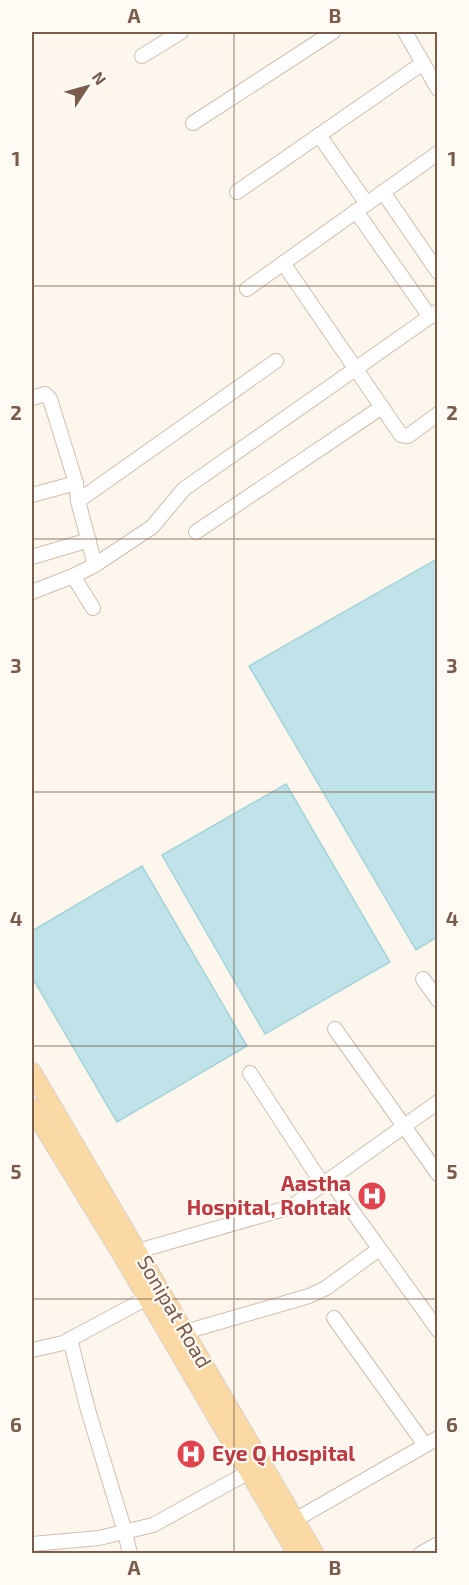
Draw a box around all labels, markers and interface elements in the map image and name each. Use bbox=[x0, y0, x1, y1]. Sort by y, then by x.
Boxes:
text: A bbox=[127, 3, 141, 27]
text: B bbox=[329, 3, 341, 27]
north arrow bbox=[57, 57, 117, 117]
text: N bbox=[88, 68, 111, 88]
text: 1 bbox=[12, 146, 20, 170]
text: 1 bbox=[448, 146, 456, 170]
text: 2 bbox=[10, 400, 22, 424]
text: 2 bbox=[446, 400, 458, 424]
text: 3 bbox=[10, 653, 22, 677]
text: 3 bbox=[446, 653, 458, 677]
text: 4 bbox=[10, 906, 23, 930]
text: 4 bbox=[446, 906, 459, 930]
text: 5 bbox=[10, 1159, 22, 1183]
text: 5 bbox=[446, 1159, 458, 1183]
place label: Aastha Hospital, Rohtak bbox=[187, 1170, 351, 1219]
hospital icon: Aastha Hospital, Rohtak bbox=[356, 1180, 388, 1212]
street label: Sonipat Road bbox=[133, 1250, 218, 1372]
text: 6 bbox=[10, 1412, 22, 1436]
text: 6 bbox=[446, 1412, 458, 1436]
hospital icon: Eye Q Hospital bbox=[175, 1438, 207, 1470]
place label: Eye Q Hospital bbox=[212, 1440, 355, 1466]
text: A bbox=[127, 1555, 141, 1579]
text: B bbox=[329, 1555, 341, 1579]

